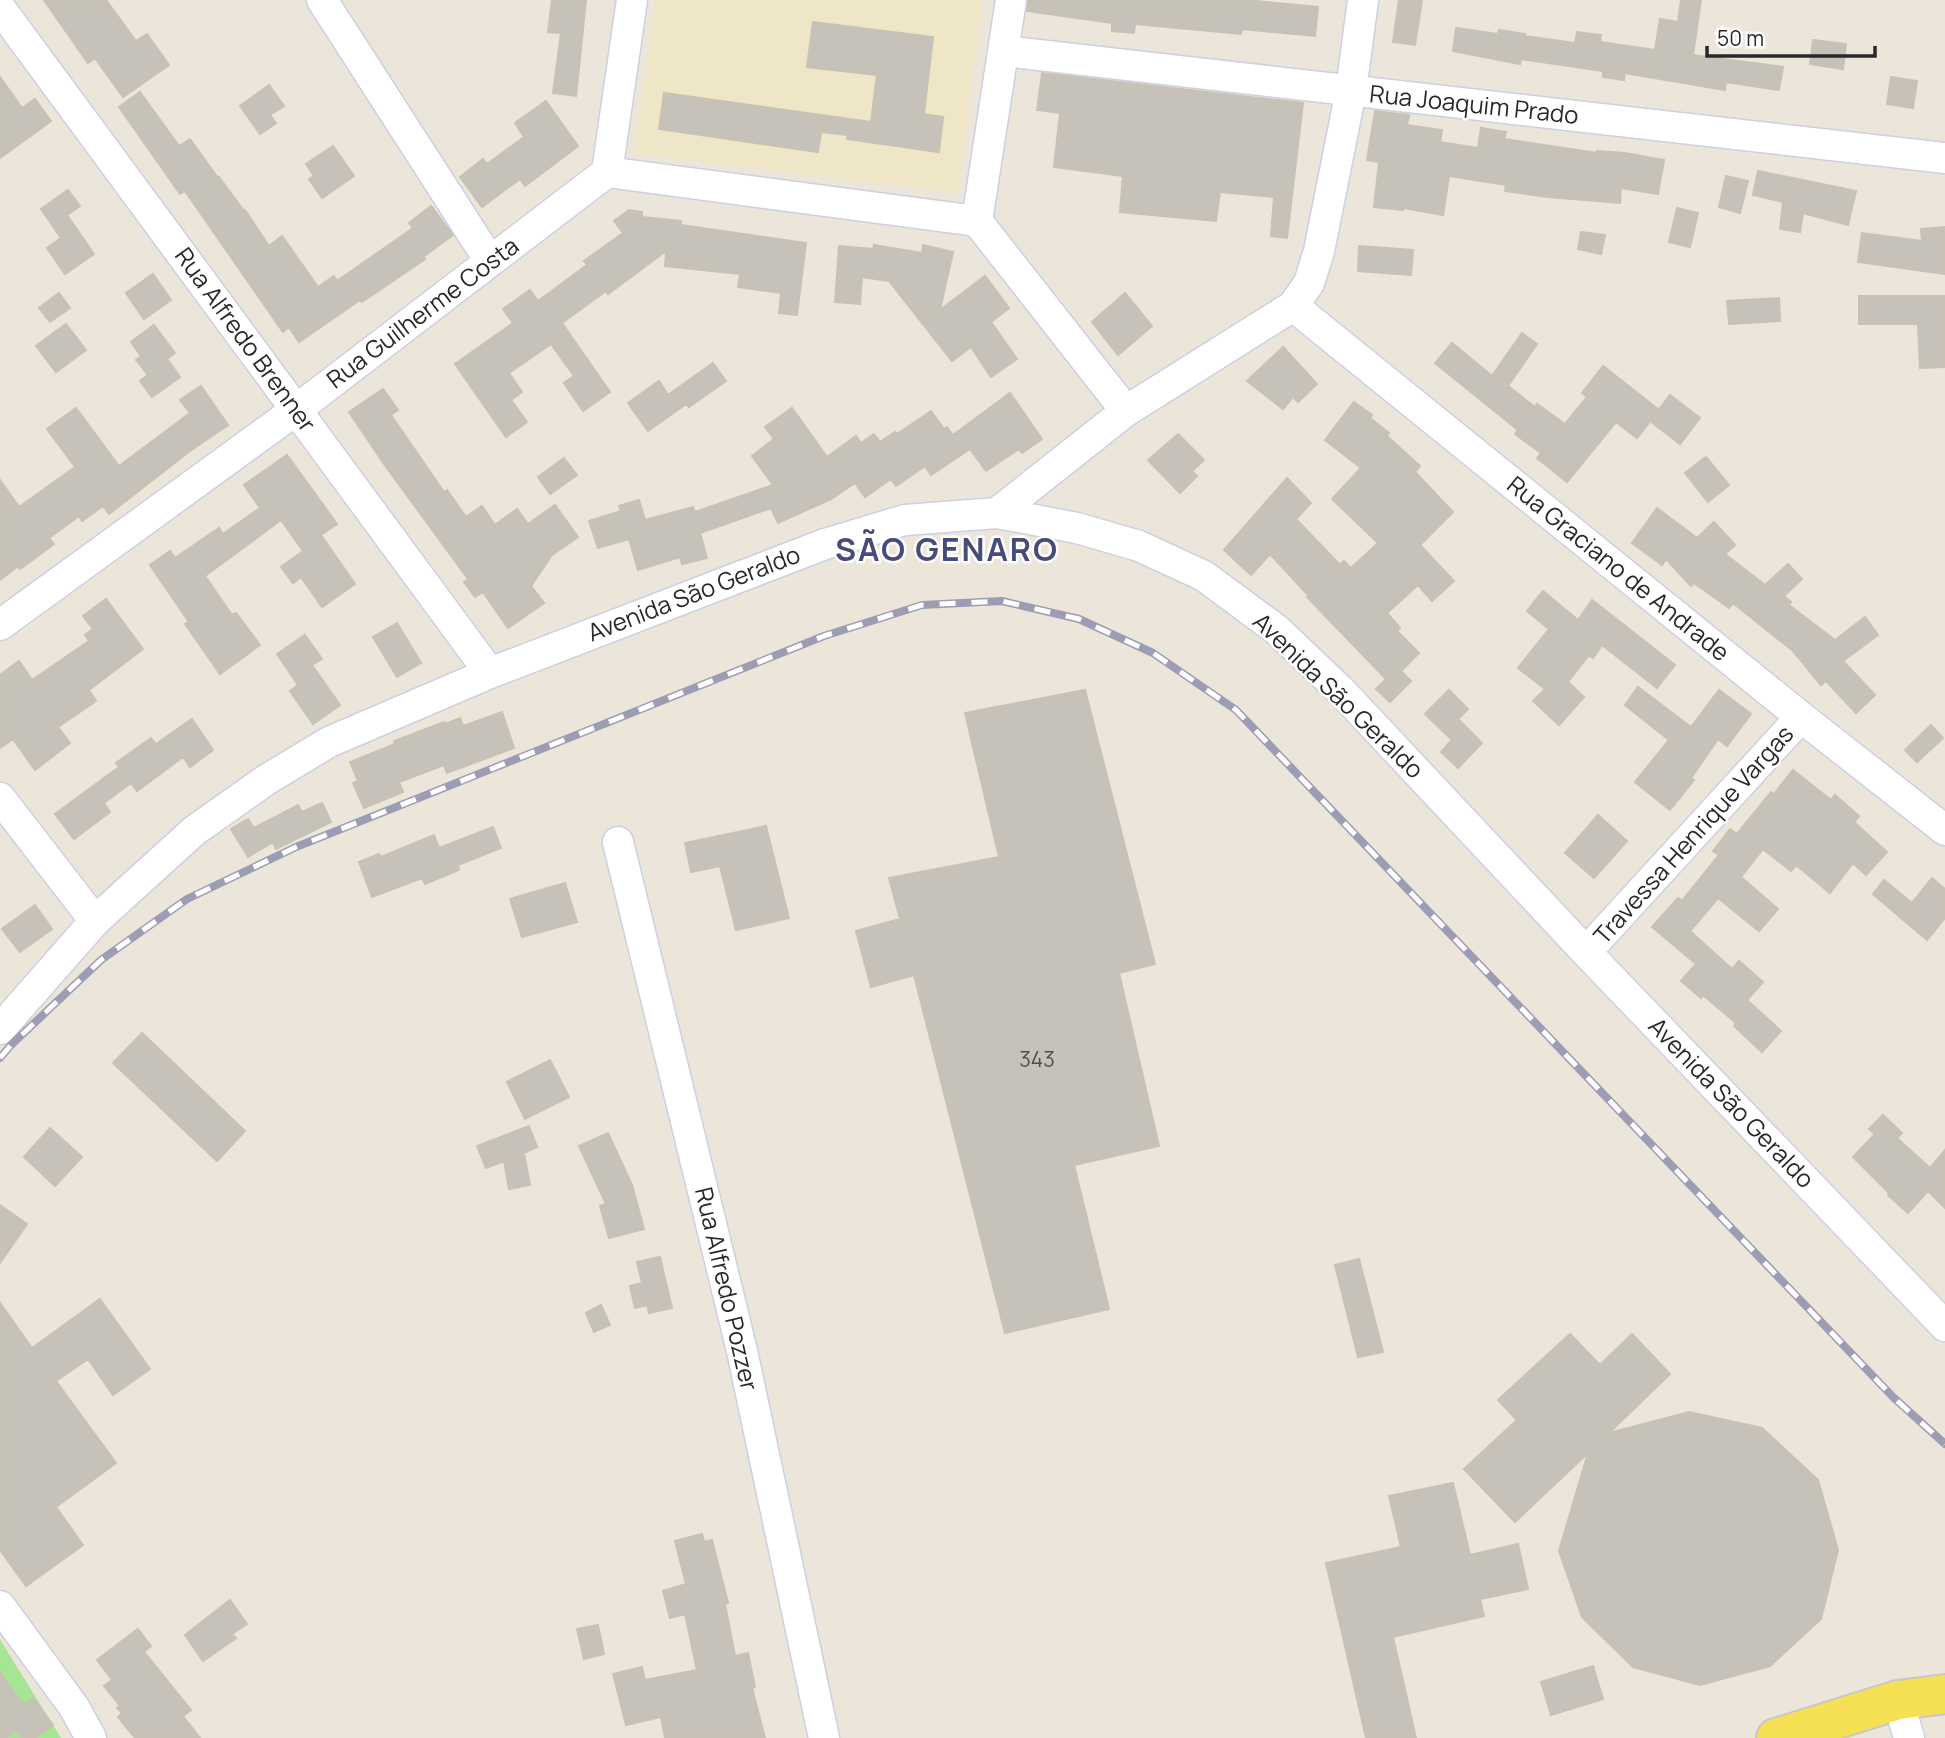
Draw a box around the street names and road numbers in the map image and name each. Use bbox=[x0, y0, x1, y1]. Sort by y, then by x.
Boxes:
street label: Rua Joaquim Prado bbox=[1368, 76, 1580, 131]
street label: Rua Guilherme Costa bbox=[319, 229, 525, 395]
street label: Rua Alfredo Brenner bbox=[168, 240, 325, 438]
street label: Rua Graciano de Andrade bbox=[1501, 468, 1737, 668]
street label: Avenida São Geraldo bbox=[582, 537, 805, 648]
street label: Avenida São Geraldo bbox=[1246, 605, 1432, 785]
street label: Travessa Henrique Vargas bbox=[1586, 717, 1800, 951]
street label: Avenida São Geraldo bbox=[1642, 1009, 1822, 1195]
street label: Rua Alfredo Pozzer bbox=[688, 1184, 767, 1394]

